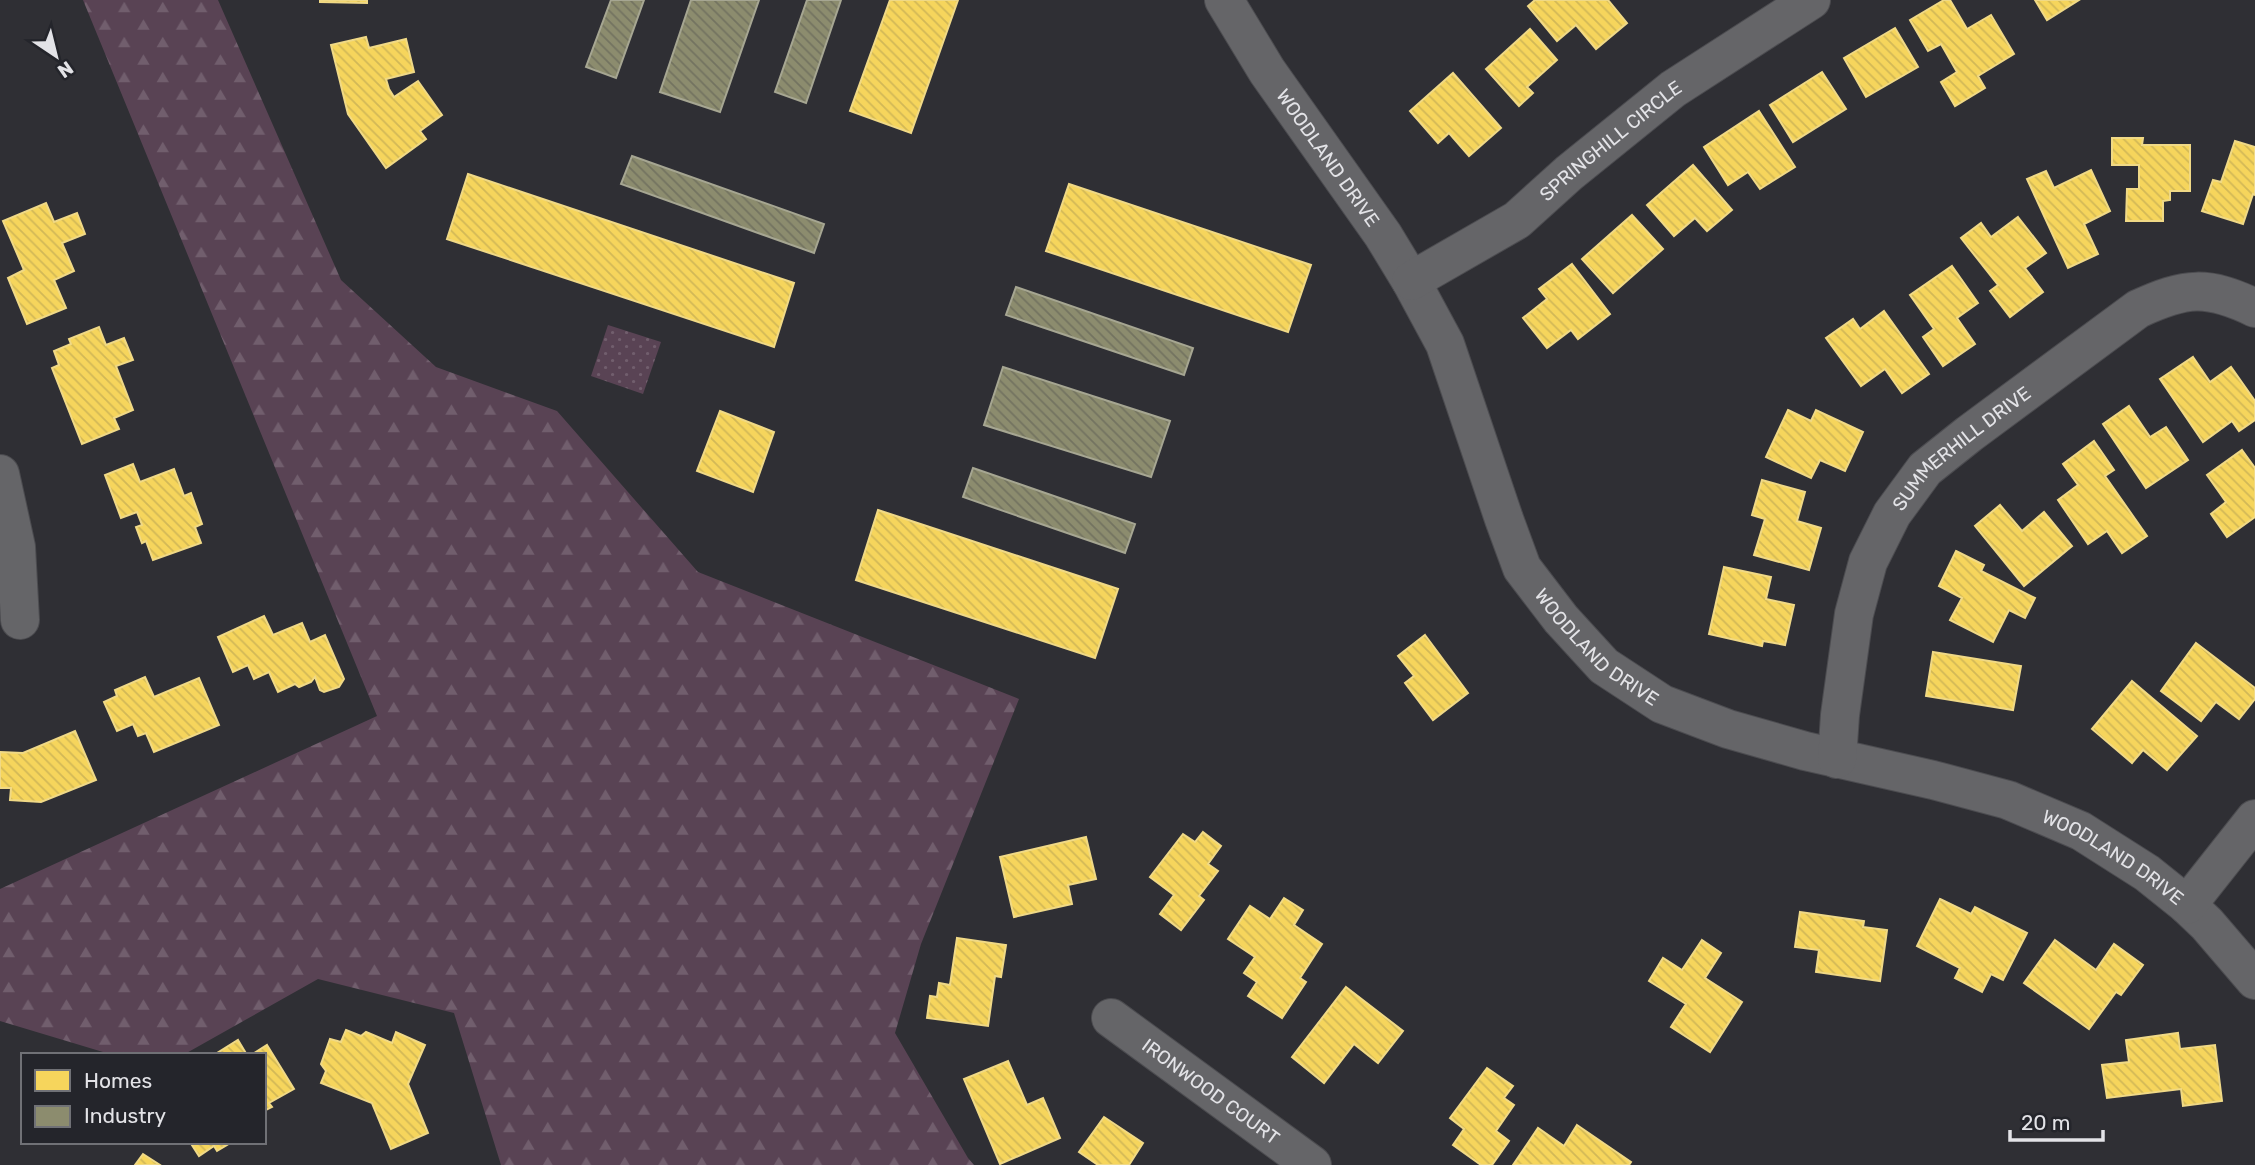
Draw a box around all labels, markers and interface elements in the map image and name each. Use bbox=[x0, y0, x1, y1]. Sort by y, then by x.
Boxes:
north arrow bbox=[21, 21, 91, 91]
text: N bbox=[53, 56, 78, 83]
street label: SPRINGHILL CIRCLE bbox=[1535, 76, 1686, 206]
street label: WOODLAND DRIVE bbox=[1271, 85, 1384, 231]
street label: SUMMERHILL DRIVE bbox=[1887, 381, 2035, 515]
street label: WOODLAND DRIVE bbox=[1530, 584, 1663, 711]
street label: WOODLAND DRIVE bbox=[2039, 805, 2188, 910]
street label: IRONWOOD COURT bbox=[1138, 1034, 1284, 1149]
legend bbox=[21, 1053, 266, 1144]
text: Homes bbox=[84, 1068, 152, 1093]
scale bar bbox=[2010, 1098, 2103, 1142]
text: Industry bbox=[84, 1103, 166, 1128]
text: 20 m bbox=[2021, 1110, 2070, 1135]

